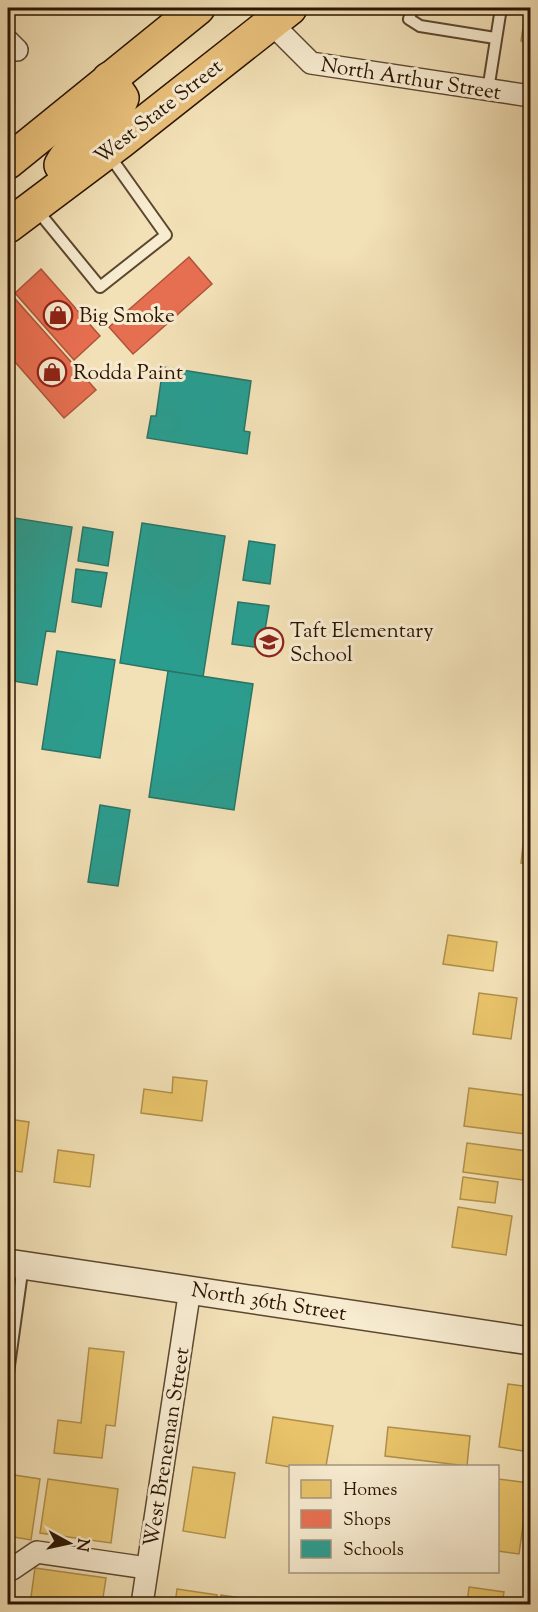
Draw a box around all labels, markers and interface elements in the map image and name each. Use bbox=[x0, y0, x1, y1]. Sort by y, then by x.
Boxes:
street label: North Arthur Street bbox=[318, 51, 503, 109]
street label: West State Street bbox=[89, 53, 230, 172]
shop icon: Big Smoke bbox=[42, 299, 74, 331]
place label: Big Smoke bbox=[79, 302, 175, 332]
shop icon: Rodda Paint bbox=[36, 356, 68, 388]
place label: Rodda Paint bbox=[73, 359, 183, 389]
place label: Taft Elementary School bbox=[290, 617, 434, 671]
school or university icon: Taft Elementary School bbox=[253, 626, 285, 658]
street label: North 36th Street bbox=[189, 1276, 348, 1330]
street label: West Breneman Street bbox=[137, 1345, 199, 1549]
legend bbox=[289, 1465, 499, 1573]
text: Homes bbox=[343, 1478, 397, 1504]
text: Shops bbox=[343, 1508, 391, 1534]
north arrow bbox=[39, 1513, 99, 1573]
text: N bbox=[69, 1537, 94, 1553]
text: Schools bbox=[343, 1538, 404, 1564]

